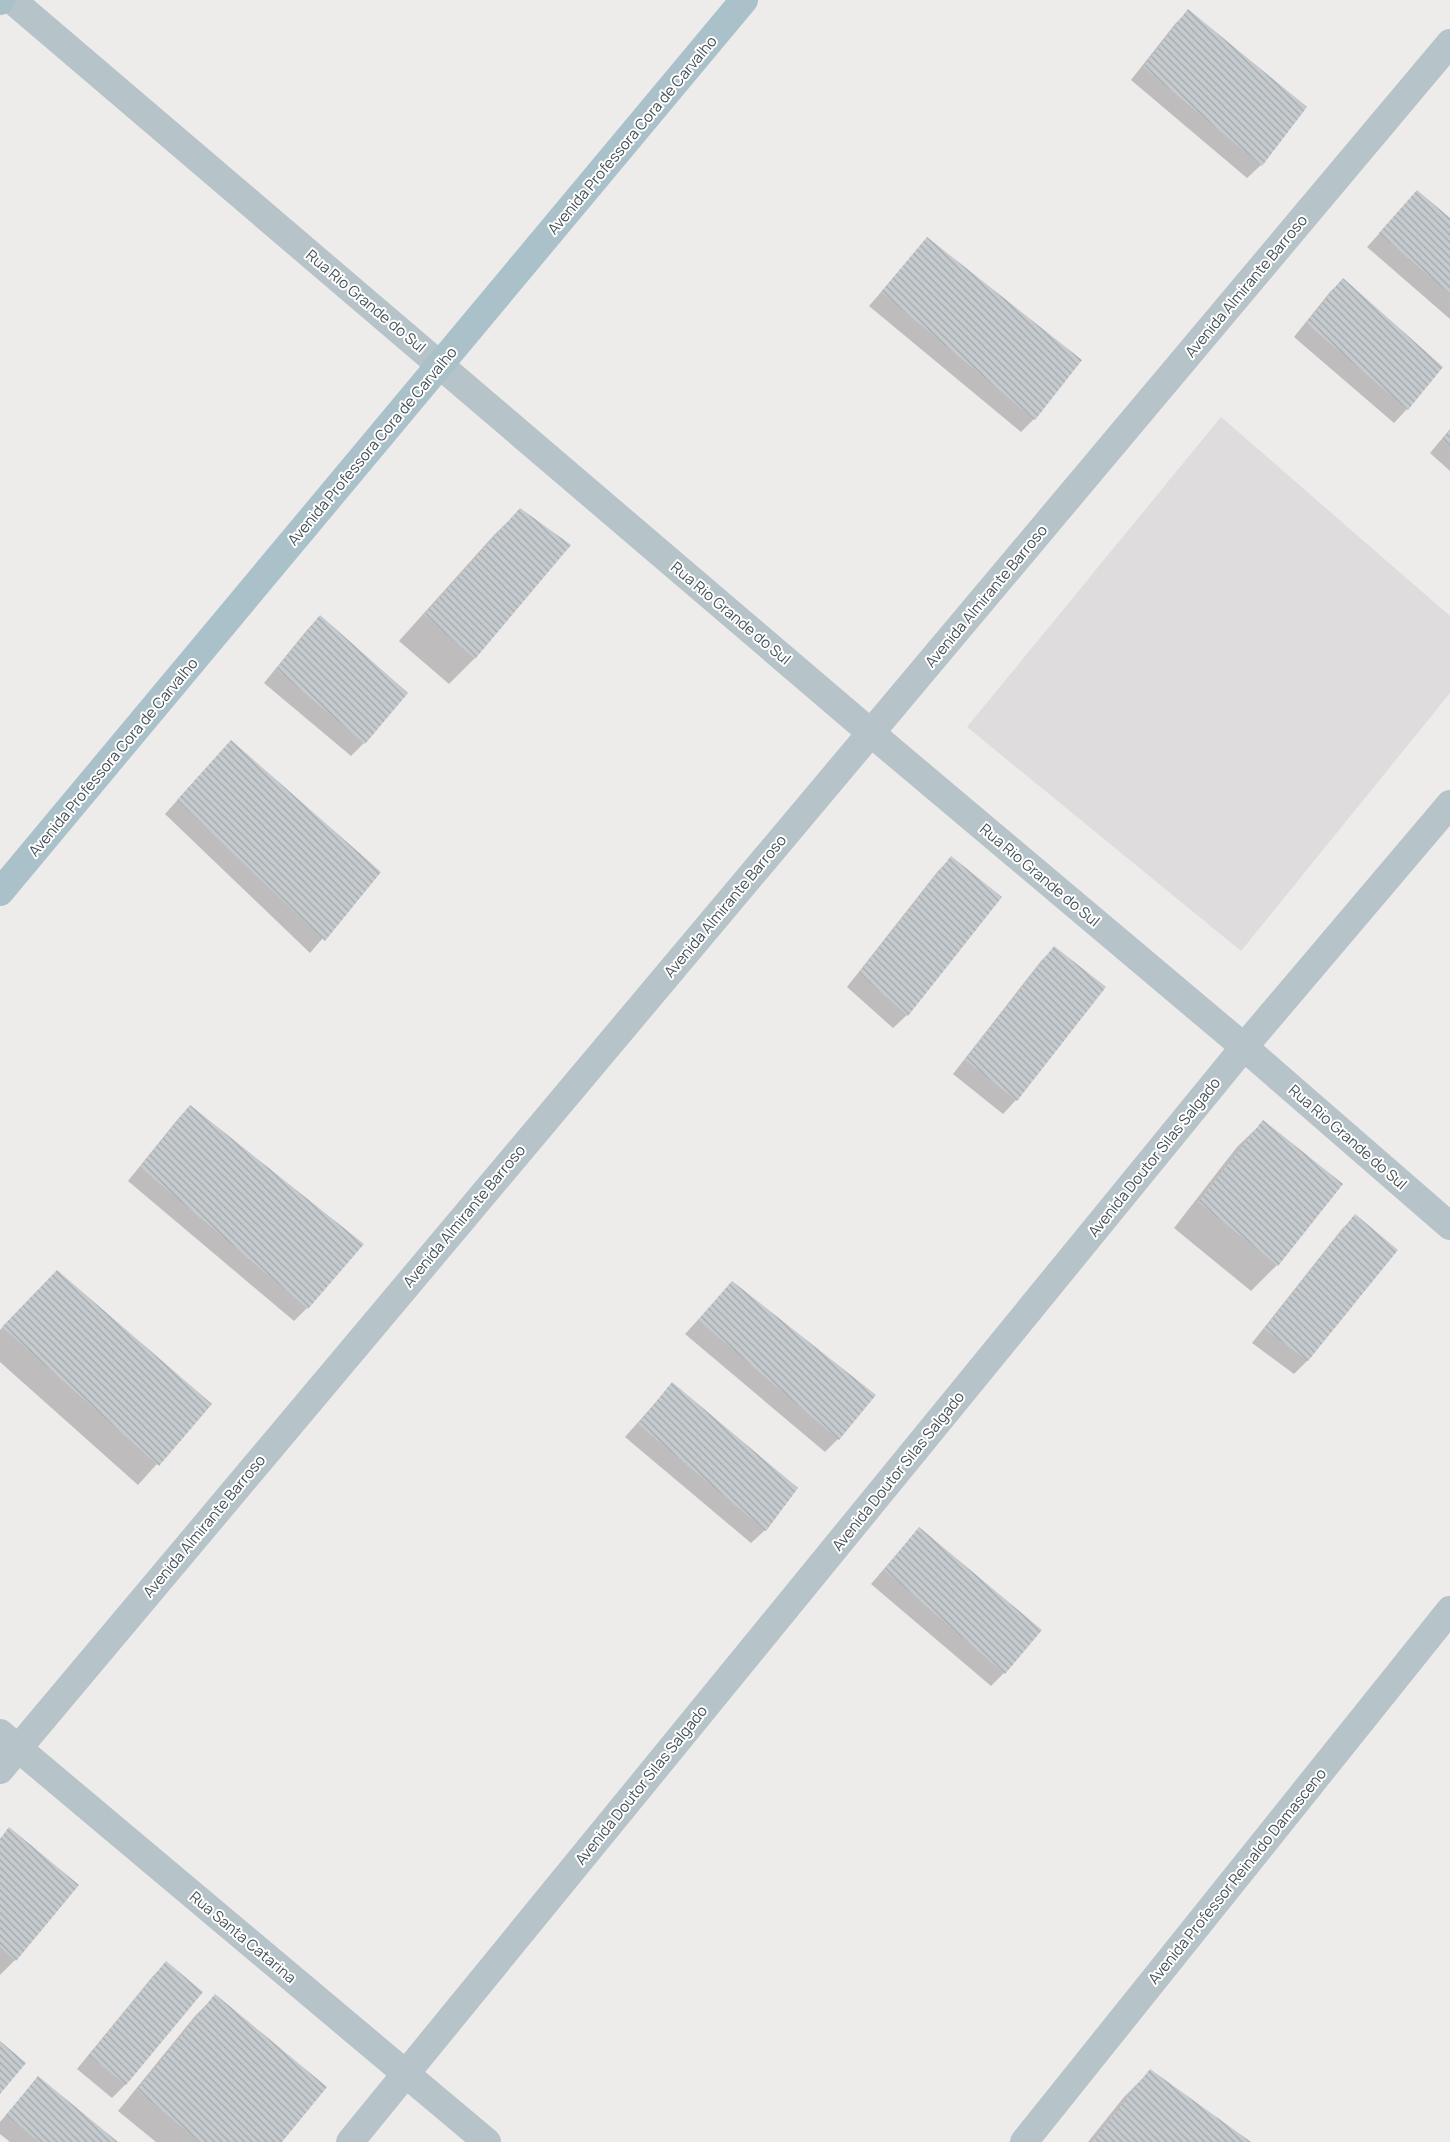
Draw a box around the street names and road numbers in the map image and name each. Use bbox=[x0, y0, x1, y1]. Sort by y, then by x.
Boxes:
street label: Avenida Professora Cora de Carvalho bbox=[543, 31, 722, 239]
street label: Avenida Almirante Barroso bbox=[1180, 210, 1312, 362]
street label: Rua Rio Grande do Sul bbox=[302, 245, 430, 357]
street label: Avenida Professora Cora de Carvalho bbox=[283, 342, 462, 550]
street label: Avenida Almirante Barroso bbox=[920, 520, 1052, 672]
street label: Rua Rio Grande do Sul bbox=[667, 557, 795, 669]
street label: Avenida Professora Cora de Carvalho bbox=[24, 653, 203, 861]
street label: Rua Rio Grande do Sul bbox=[976, 819, 1104, 931]
street label: Avenida Almirante Barroso bbox=[659, 830, 791, 982]
street label: Avenida Doutor Silas Salgado bbox=[1083, 1073, 1225, 1241]
street label: Rua Rio Grande do Sul bbox=[1284, 1080, 1412, 1194]
street label: Avenida Almirante Barroso bbox=[398, 1140, 530, 1292]
street label: Avenida Doutor Silas Salgado bbox=[827, 1387, 969, 1555]
street label: Avenida Almirante Barroso bbox=[138, 1450, 270, 1602]
street label: Avenida Doutor Silas Salgado bbox=[570, 1701, 712, 1869]
street label: Avenida Professor Reinaldo Damasceno bbox=[1143, 1763, 1331, 1988]
street label: Rua Santa Catarina bbox=[185, 1886, 301, 1988]

